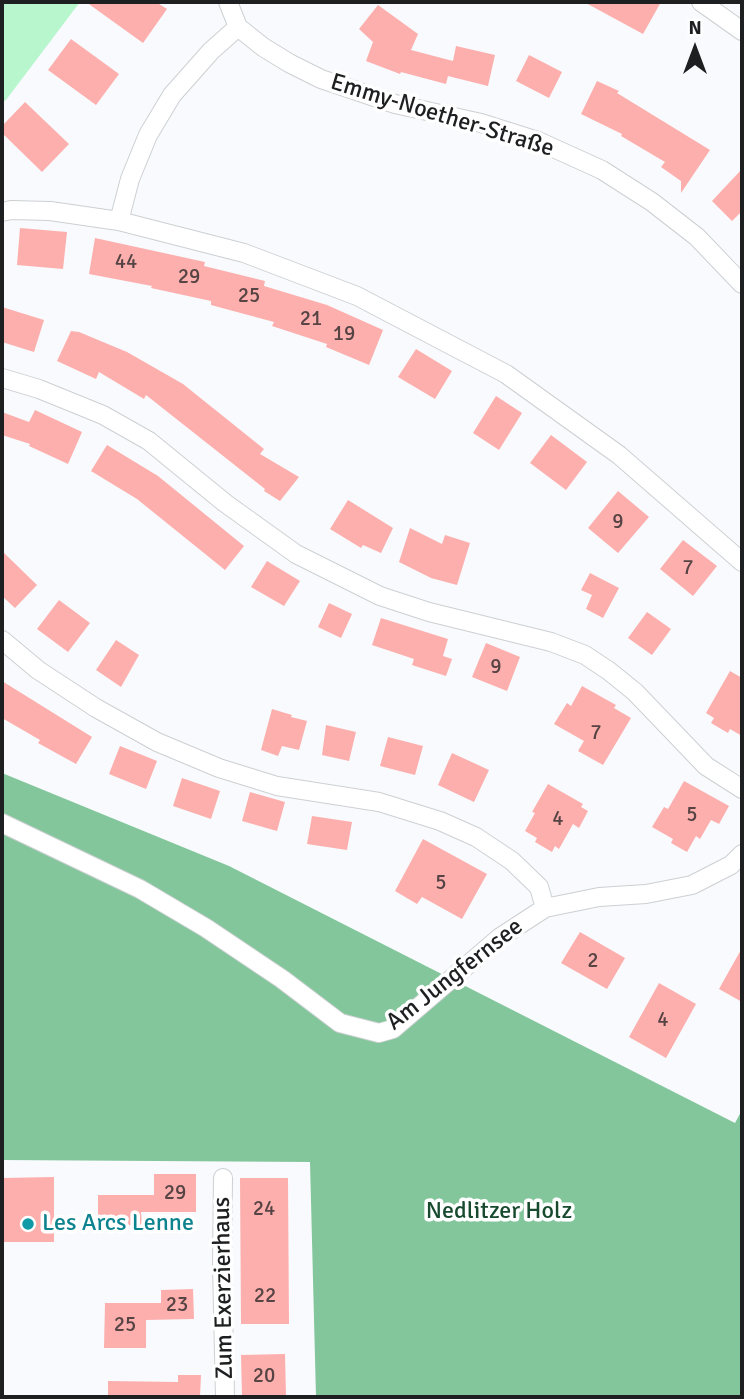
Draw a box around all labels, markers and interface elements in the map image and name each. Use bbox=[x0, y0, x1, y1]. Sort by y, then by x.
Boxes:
north arrow bbox=[660, 14, 730, 84]
text: N bbox=[688, 16, 702, 40]
street label: Emmy-Noether-Straße bbox=[327, 68, 557, 164]
house number: 44 bbox=[115, 249, 137, 275]
house number: 29 bbox=[178, 264, 200, 290]
house number: 25 bbox=[238, 283, 260, 309]
house number: 21 bbox=[300, 306, 322, 332]
house number: 19 bbox=[333, 321, 355, 347]
house number: 9 bbox=[612, 509, 624, 535]
house number: 7 bbox=[682, 555, 694, 581]
house number: 9 bbox=[490, 654, 502, 680]
house number: 7 bbox=[590, 720, 602, 746]
house number: 5 bbox=[686, 802, 698, 828]
house number: 4 bbox=[552, 806, 564, 832]
house number: 5 bbox=[435, 870, 447, 896]
street label: Am Jungfernsee bbox=[381, 913, 529, 1037]
house number: 2 bbox=[587, 948, 599, 974]
house number: 4 bbox=[657, 1007, 669, 1033]
house number: 29 bbox=[164, 1180, 186, 1206]
street label: Zum Exerzierhaus bbox=[208, 1196, 240, 1380]
house number: 24 bbox=[253, 1196, 275, 1222]
park label: Nedlitzer Holz bbox=[426, 1198, 572, 1226]
place label: Les Arcs Lenne bbox=[42, 1210, 194, 1238]
marker: Les Arcs Lenne bbox=[20, 1216, 36, 1232]
house number: 22 bbox=[254, 1283, 276, 1309]
house number: 23 bbox=[166, 1292, 188, 1318]
house number: 25 bbox=[114, 1312, 136, 1338]
house number: 20 bbox=[253, 1363, 275, 1389]

